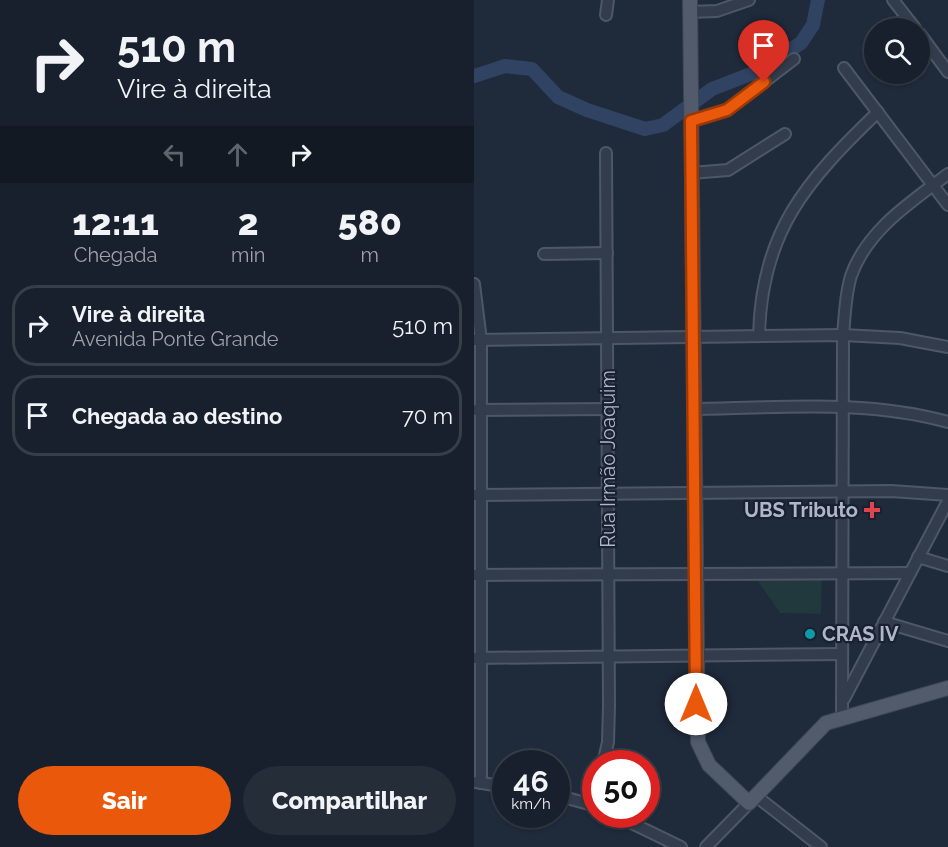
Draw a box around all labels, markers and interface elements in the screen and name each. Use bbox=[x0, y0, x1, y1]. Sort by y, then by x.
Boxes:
map controls bbox=[864, 18, 930, 84]
button: search bbox=[864, 18, 930, 84]
pin bbox=[738, 20, 789, 82]
text: 510 m bbox=[117, 23, 236, 72]
icon: right bbox=[18, 24, 96, 102]
icon: arrive bbox=[747, 29, 780, 62]
text: Vire à direita bbox=[117, 73, 272, 104]
icon: left bbox=[158, 138, 191, 171]
icon: ahead bbox=[221, 138, 254, 171]
icon: right bbox=[284, 138, 317, 171]
text: 12:11 bbox=[72, 201, 159, 243]
text: 2 bbox=[238, 201, 259, 243]
text: 580 bbox=[338, 201, 402, 243]
text: Chegada bbox=[74, 243, 157, 267]
text: min bbox=[231, 243, 266, 267]
text: m bbox=[361, 243, 379, 267]
text: Vire à direita bbox=[72, 301, 205, 327]
icon: right bbox=[21, 309, 54, 342]
text: 510 m bbox=[392, 313, 453, 339]
text: Avenida Ponte Grande bbox=[72, 327, 278, 351]
street label: Rua Irmão Joaquim bbox=[596, 370, 620, 548]
icon: arrive bbox=[21, 399, 54, 432]
text: Chegada ao destino bbox=[72, 403, 282, 429]
text: 70 m bbox=[402, 403, 453, 429]
place label: UBS Tributo bbox=[744, 498, 858, 522]
marker: UBS Tributo bbox=[863, 501, 881, 519]
place label: CRAS IV bbox=[822, 622, 899, 646]
marker: CRAS IV bbox=[803, 627, 817, 641]
position arrow bbox=[664, 672, 728, 736]
speed limit sign: 50 bbox=[582, 750, 660, 828]
text: 46 bbox=[513, 764, 549, 799]
button: Sair bbox=[18, 766, 231, 835]
button: Compartilhar bbox=[243, 766, 456, 835]
text: km/h bbox=[511, 795, 551, 813]

